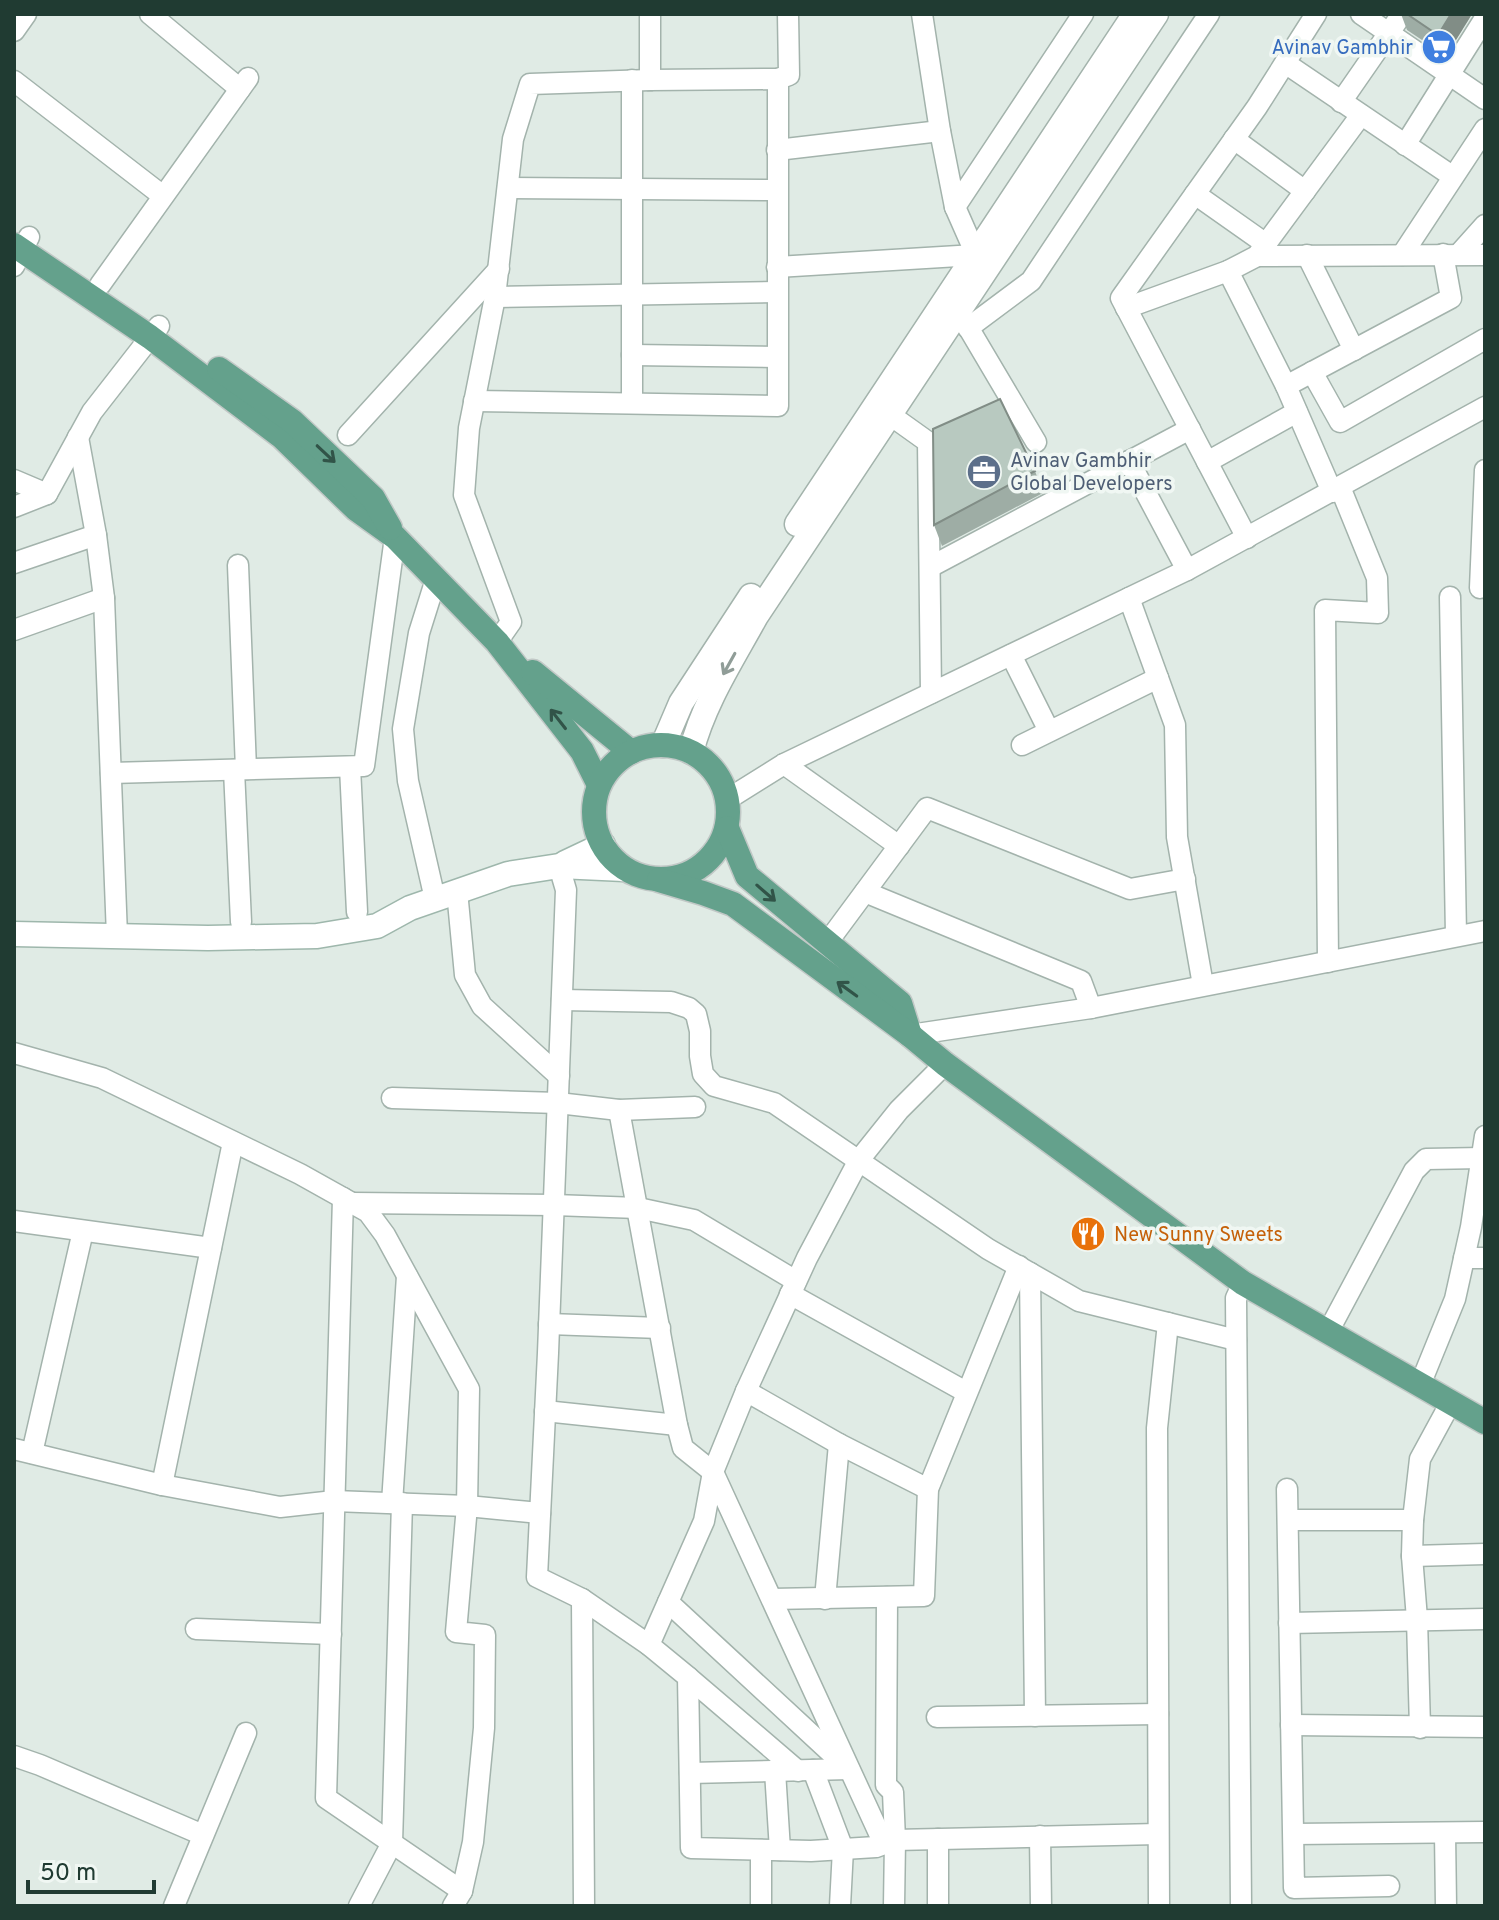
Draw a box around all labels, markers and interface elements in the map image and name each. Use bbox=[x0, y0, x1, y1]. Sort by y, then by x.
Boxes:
supermarket icon: Avinav Gambhir bbox=[1420, 28, 1458, 66]
place label: Avinav Gambhir bbox=[1271, 36, 1413, 62]
one-way arrow bbox=[316, 444, 336, 463]
place label: Avinav Gambhir Global Developers bbox=[1010, 449, 1173, 498]
office icon: Avinav Gambhir Global Developers bbox=[965, 453, 1003, 491]
one-way arrow bbox=[721, 652, 737, 675]
one-way arrow bbox=[549, 709, 566, 731]
one-way arrow bbox=[756, 884, 776, 902]
one-way arrow bbox=[837, 981, 859, 997]
restaurant icon: New Sunny Sweets bbox=[1069, 1215, 1107, 1253]
place label: New Sunny Sweets bbox=[1114, 1223, 1283, 1249]
scale bar bbox=[28, 1844, 154, 1894]
text: 50 m bbox=[40, 1859, 96, 1889]

